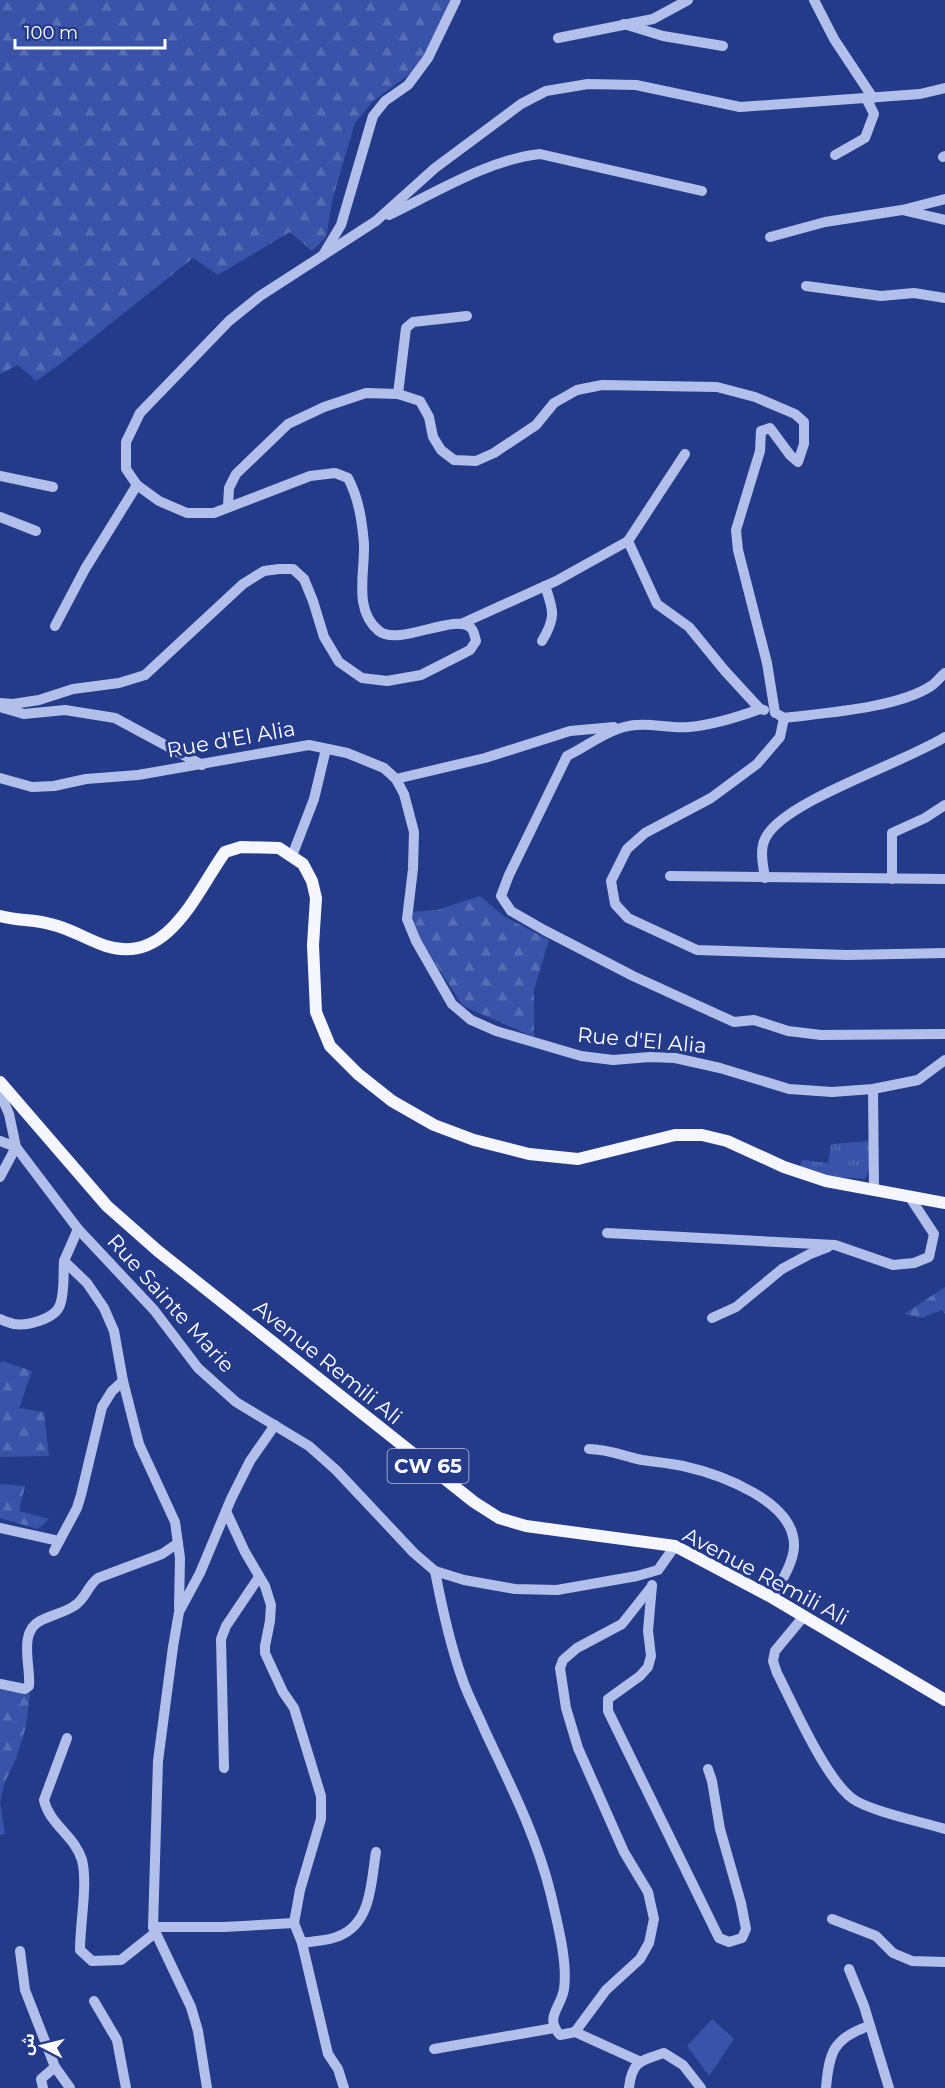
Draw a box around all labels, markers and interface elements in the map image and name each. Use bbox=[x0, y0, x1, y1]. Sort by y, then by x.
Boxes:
scale bar bbox=[15, 12, 165, 50]
text: 100 m bbox=[24, 22, 78, 44]
street label: Rue d'El Alia bbox=[165, 715, 297, 763]
street label: Rue d'El Alia bbox=[576, 1022, 708, 1058]
street label: Rue Sainte Marie bbox=[102, 1229, 240, 1377]
street label: Avenue Remili Ali bbox=[249, 1294, 407, 1430]
road number: CW 65 bbox=[388, 1449, 468, 1483]
street label: Avenue Remili Ali bbox=[679, 1522, 853, 1630]
north arrow bbox=[12, 2016, 72, 2076]
text: ش bbox=[17, 2032, 38, 2056]

